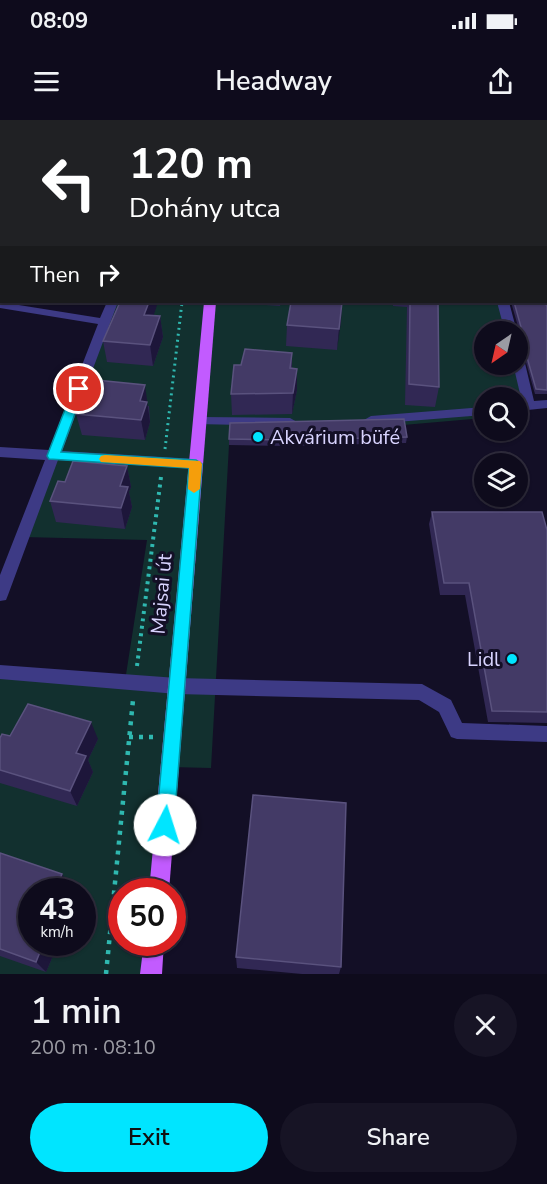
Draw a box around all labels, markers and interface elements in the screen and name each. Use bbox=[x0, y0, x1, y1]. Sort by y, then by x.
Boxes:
text: 08:09 bbox=[30, 6, 88, 36]
text: Headway bbox=[215, 63, 332, 100]
icon: menu bbox=[30, 65, 63, 98]
icon: share bbox=[484, 65, 517, 98]
text: 120 m bbox=[129, 136, 253, 193]
icon: left bbox=[30, 144, 108, 222]
text: Dohány utca bbox=[129, 190, 281, 227]
icon: right bbox=[92, 258, 125, 291]
text: Then bbox=[30, 260, 80, 290]
north arrow bbox=[474, 321, 528, 375]
map controls bbox=[474, 321, 528, 507]
pin bbox=[53, 363, 104, 414]
icon: arrive bbox=[62, 372, 95, 405]
button: search bbox=[474, 387, 528, 441]
place label: Akvárium büfé bbox=[270, 424, 400, 451]
marker: Akvárium büfé bbox=[251, 430, 265, 444]
button: layers bbox=[474, 453, 528, 507]
street label: Majsai út bbox=[145, 552, 179, 635]
place label: Lidl bbox=[467, 646, 500, 673]
marker: Lidl bbox=[505, 652, 519, 666]
position arrow bbox=[133, 793, 197, 857]
speed limit sign: 50 bbox=[108, 878, 186, 956]
text: 43 bbox=[39, 889, 75, 930]
text: km/h bbox=[40, 922, 74, 942]
text: 1 min bbox=[30, 987, 122, 1036]
button: close bbox=[454, 994, 517, 1057]
text: 200 m · 08:10 bbox=[30, 1034, 156, 1061]
button: Exit bbox=[30, 1103, 268, 1172]
button: Share bbox=[280, 1103, 517, 1172]

